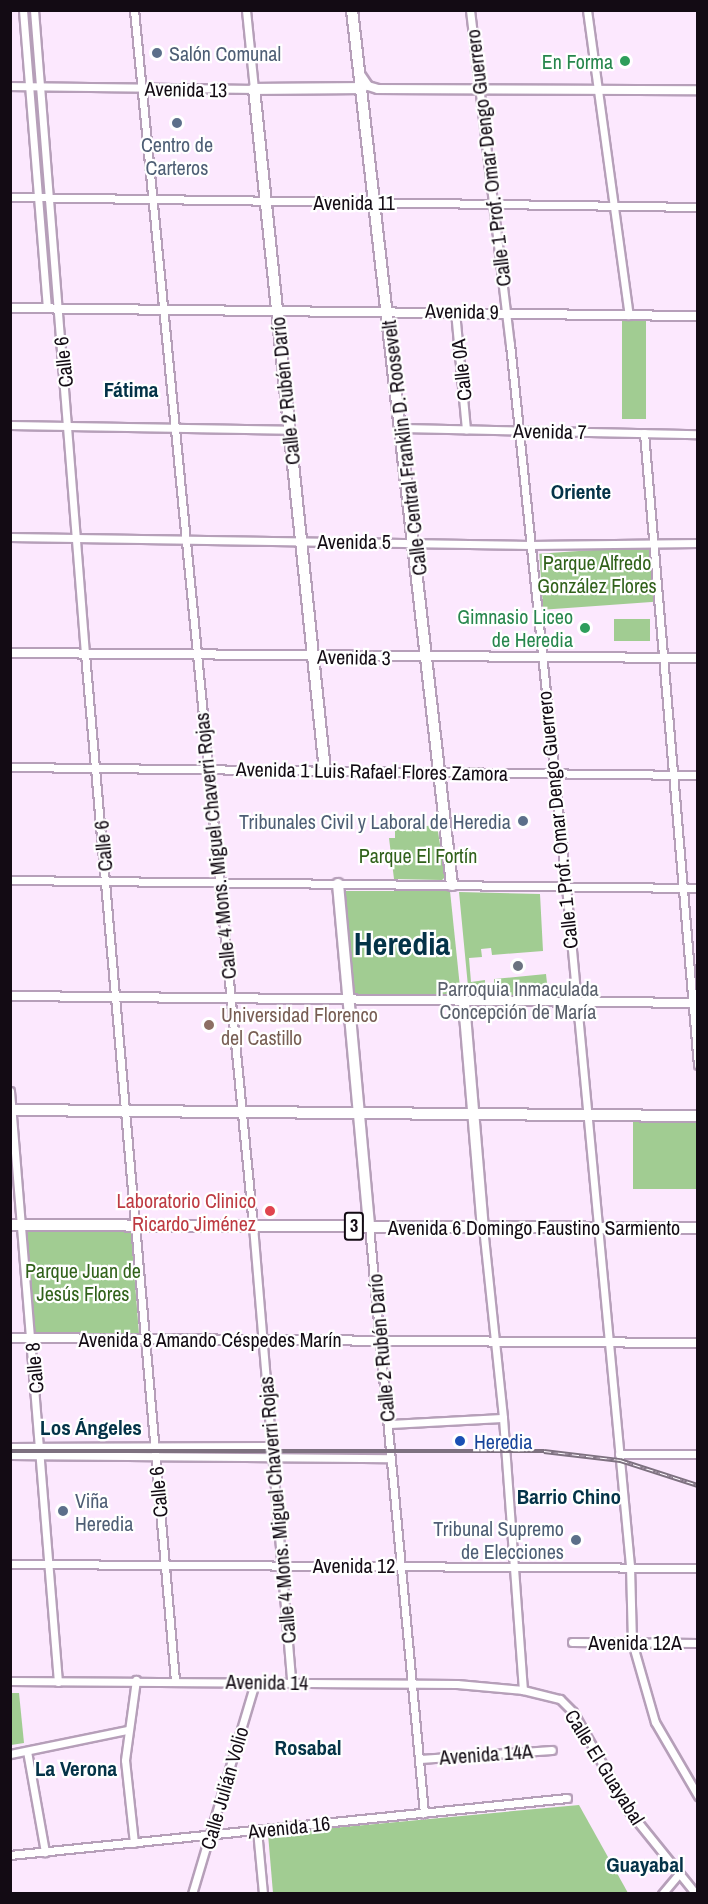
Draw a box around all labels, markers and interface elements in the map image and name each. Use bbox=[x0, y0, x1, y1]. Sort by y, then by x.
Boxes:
street label: Calle 1 Prof. Omar Dengo Guerrero bbox=[460, 28, 516, 288]
place label: Salón Comunal bbox=[169, 41, 281, 65]
marker: Salón Comunal bbox=[150, 46, 164, 60]
place label: En Forma bbox=[542, 49, 613, 73]
marker: En Forma bbox=[618, 54, 632, 68]
street label: Avenida 13 bbox=[144, 76, 228, 102]
marker: Centro de Carteros bbox=[170, 116, 184, 130]
place label: Centro de Carteros bbox=[141, 132, 213, 179]
street label: Avenida 11 bbox=[313, 190, 395, 214]
street label: Avenida 9 bbox=[425, 298, 499, 324]
street label: Calle 2 Rubén Darío bbox=[265, 316, 305, 466]
street label: Calle Central Franklin D. Roosevelt bbox=[376, 319, 432, 577]
street label: Calle 6 bbox=[48, 335, 78, 389]
street label: Calle 0A bbox=[446, 338, 476, 402]
district label: Fátima bbox=[104, 377, 158, 403]
street label: Avenida 7 bbox=[513, 418, 587, 444]
district label: Oriente bbox=[551, 479, 611, 505]
street label: Avenida 5 bbox=[317, 529, 391, 553]
park label: Parque Alfredo González Flores bbox=[537, 551, 657, 598]
place label: Gimnasio Liceo de Heredia bbox=[457, 604, 573, 651]
marker: Gimnasio Liceo de Heredia bbox=[578, 621, 592, 635]
street label: Avenida 3 bbox=[317, 644, 391, 670]
street label: Calle 1 Prof. Omar Dengo Guerrero bbox=[532, 690, 582, 950]
street label: Calle 4 Mons. Miguel Chaverri Rojas bbox=[189, 711, 241, 981]
street label: Avenida 1 Luis Rafael Flores Zamora bbox=[236, 757, 508, 785]
place label: Tribunales Civil y Laboral de Heredia bbox=[239, 809, 511, 833]
marker: Tribunales Civil y Laboral de Heredia bbox=[516, 814, 530, 828]
street label: Calle 6 bbox=[89, 820, 117, 872]
park label: Parque El Fortín bbox=[359, 843, 477, 867]
district label: Heredia bbox=[354, 925, 450, 963]
marker: Parroquia Inmaculada Concepción de María bbox=[511, 959, 525, 973]
place label: Parroquia Inmaculada Concepción de María bbox=[437, 976, 599, 1023]
place label: Universidad Florenco del Castillo bbox=[221, 1002, 378, 1049]
marker: Universidad Florenco del Castillo bbox=[202, 1018, 216, 1032]
place label: Laboratorio Clinico Ricardo Jiménez bbox=[117, 1188, 256, 1235]
marker: Laboratorio Clinico Ricardo Jiménez bbox=[261, 1202, 279, 1220]
road number: 3 bbox=[344, 1211, 364, 1241]
street label: Avenida 6 Domingo Faustino Sarmiento bbox=[388, 1215, 680, 1239]
park label: Parque Juan de Jesús Flores bbox=[25, 1259, 141, 1306]
street label: Calle 2 Rubén Darío bbox=[363, 1273, 399, 1423]
street label: Avenida 8 Amando Céspedes Marín bbox=[78, 1327, 342, 1351]
street label: Calle 8 bbox=[20, 1342, 48, 1394]
street label: Calle 4 Mons. Miguel Chaverri Rojas bbox=[253, 1375, 301, 1645]
district label: Los Ángeles bbox=[40, 1415, 142, 1441]
place label: Heredia bbox=[474, 1429, 532, 1453]
marker: Heredia bbox=[451, 1432, 469, 1450]
street label: Calle 6 bbox=[144, 1466, 172, 1518]
district label: Barrio Chino bbox=[517, 1484, 621, 1510]
place label: Viña Heredia bbox=[75, 1488, 133, 1535]
marker: Viña Heredia bbox=[56, 1504, 70, 1518]
place label: Tribunal Supremo de Elecciones bbox=[433, 1517, 564, 1564]
marker: Tribunal Supremo de Elecciones bbox=[569, 1533, 583, 1547]
street label: Avenida 12 bbox=[313, 1553, 395, 1577]
street label: Avenida 12A bbox=[588, 1630, 682, 1654]
street label: Avenida 14 bbox=[225, 1669, 309, 1695]
street label: Calle El Guayabal bbox=[560, 1705, 650, 1829]
street label: Calle Julián Volio bbox=[195, 1724, 253, 1852]
district label: Rosabal bbox=[275, 1735, 341, 1761]
street label: Avenida 14A bbox=[438, 1739, 534, 1769]
district label: La Verona bbox=[35, 1756, 117, 1782]
street label: Avenida 16 bbox=[247, 1811, 331, 1843]
district label: Guayabal bbox=[606, 1852, 684, 1878]

